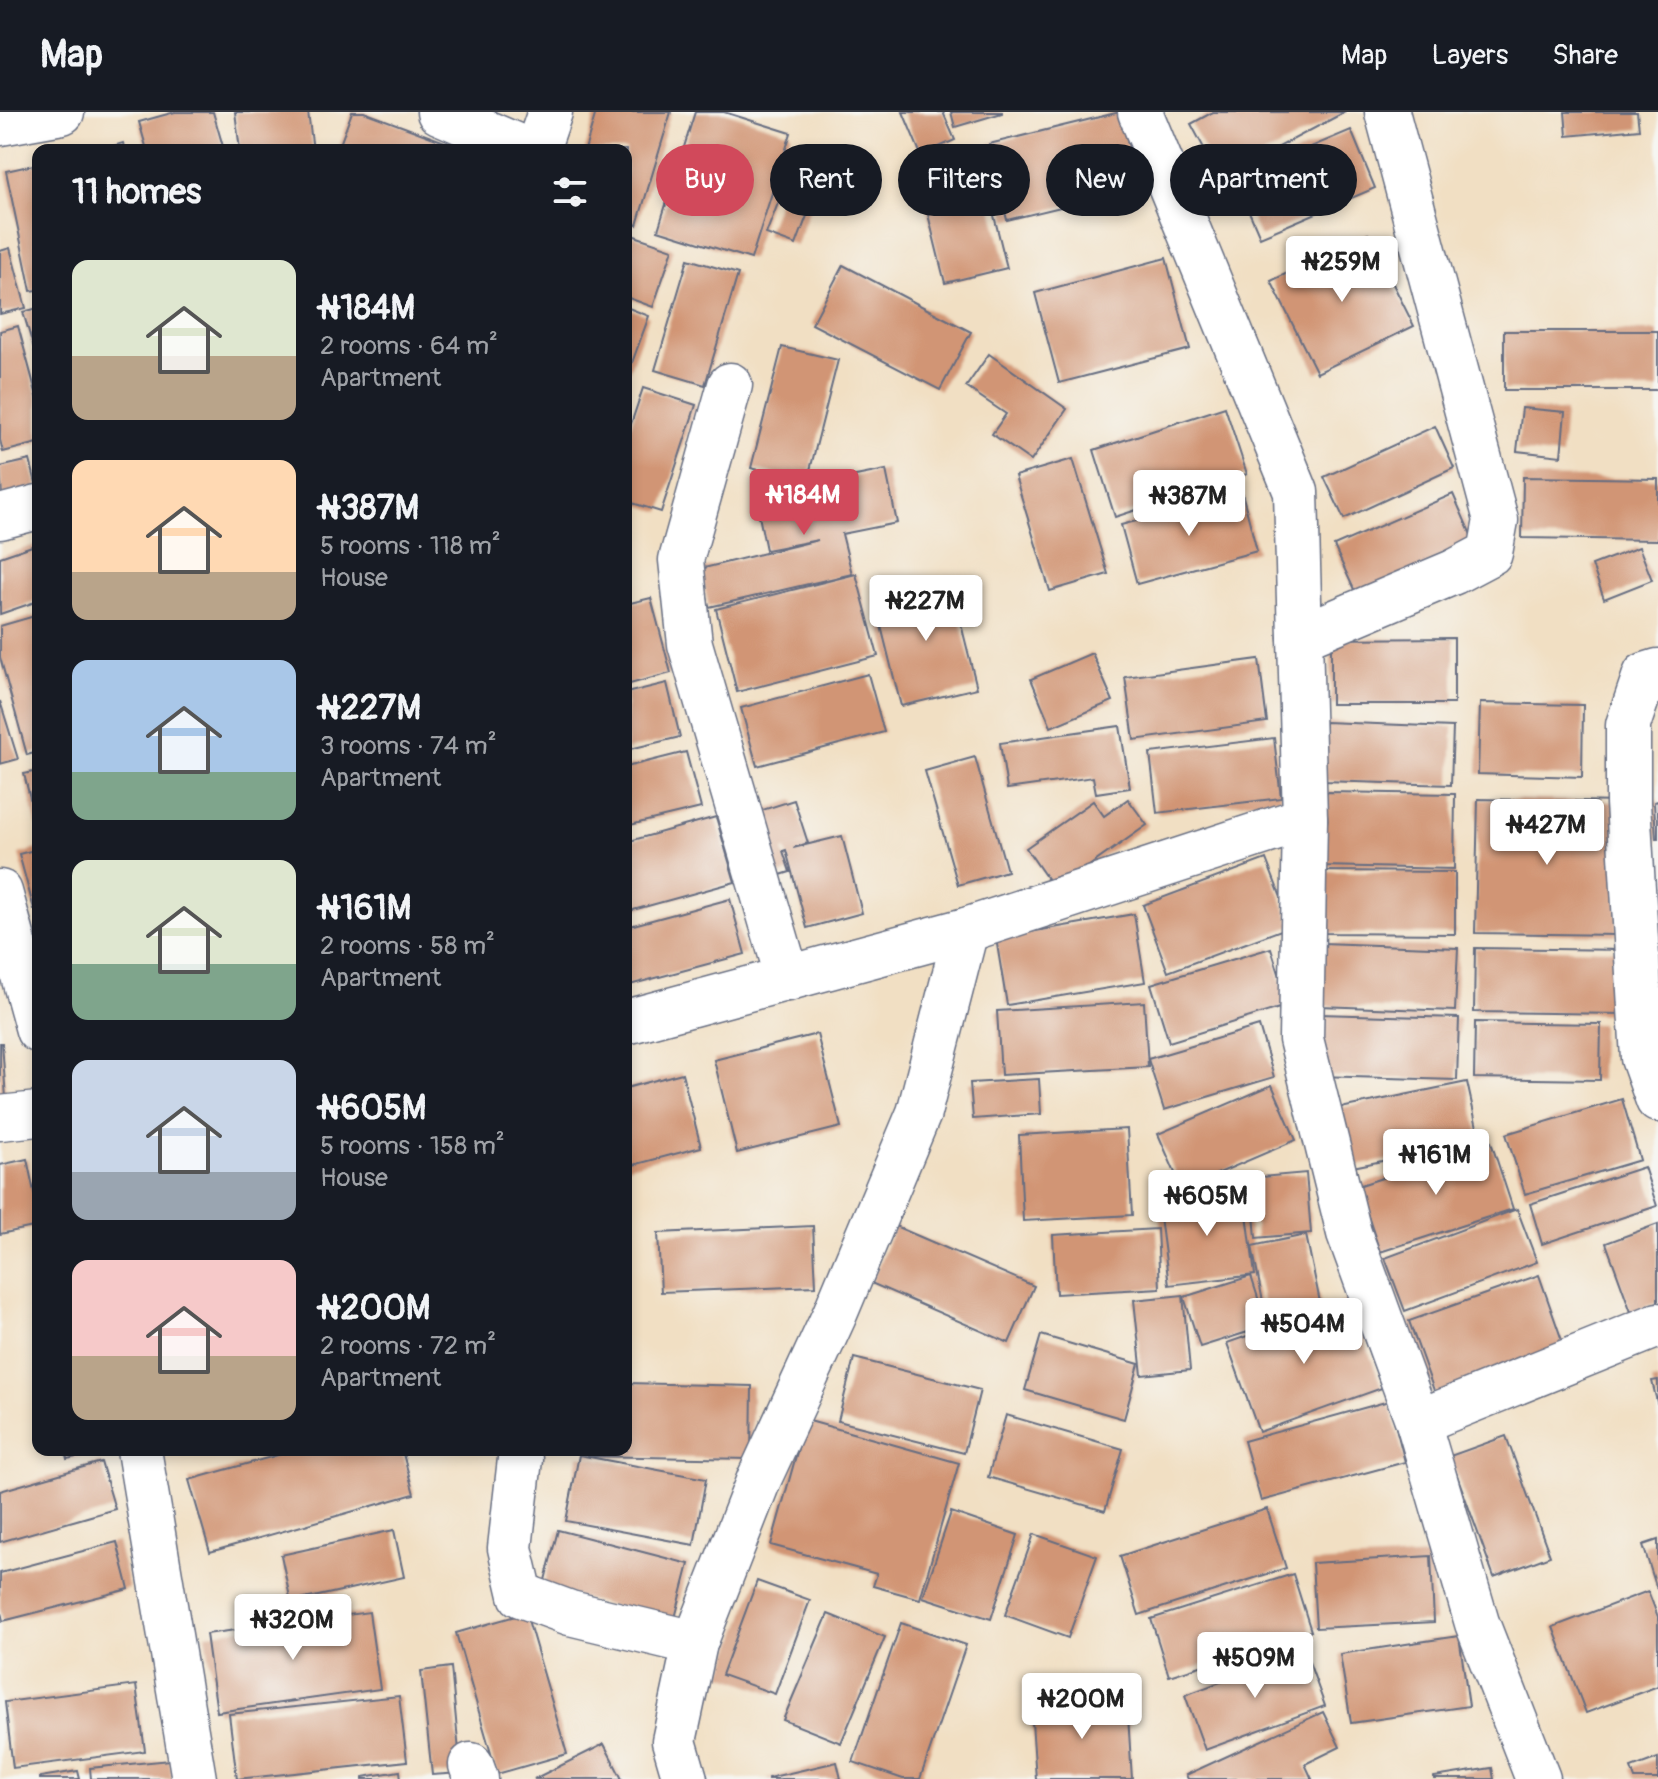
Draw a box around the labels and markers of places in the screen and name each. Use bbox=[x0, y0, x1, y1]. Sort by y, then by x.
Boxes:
pin: ₦259M bbox=[1286, 236, 1398, 304]
pin: ₦184M bbox=[748, 469, 860, 537]
pin: ₦387M bbox=[1133, 470, 1245, 538]
pin: ₦227M bbox=[870, 575, 982, 643]
pin: ₦427M bbox=[1491, 799, 1603, 867]
pin: ₦161M bbox=[1380, 1129, 1492, 1197]
pin: ₦605M bbox=[1151, 1170, 1263, 1238]
pin: ₦504M bbox=[1248, 1298, 1360, 1366]
pin: ₦320M bbox=[237, 1594, 349, 1662]
pin: ₦509M bbox=[1199, 1632, 1311, 1700]
pin: ₦200M bbox=[1026, 1673, 1138, 1741]

